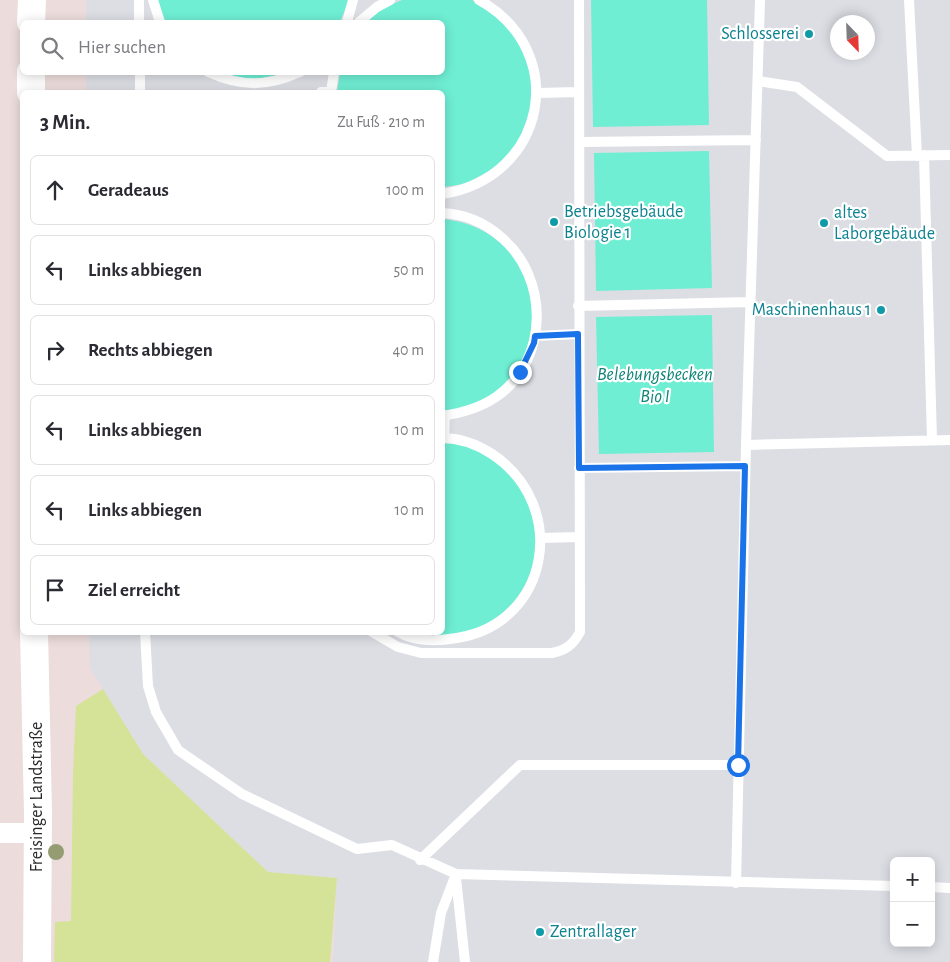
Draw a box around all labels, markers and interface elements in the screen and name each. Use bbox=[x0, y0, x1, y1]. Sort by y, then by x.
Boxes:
north arrow bbox=[830, 15, 875, 60]
search box bbox=[20, 20, 445, 75]
place label: Schlosserei bbox=[721, 25, 799, 43]
marker: Schlosserei bbox=[803, 28, 815, 40]
icon: search bbox=[38, 34, 66, 62]
text: Hier suchen bbox=[78, 38, 166, 57]
text: 3 Min. bbox=[40, 112, 90, 133]
text: Zu Fuß · 210 m bbox=[337, 114, 425, 130]
icon: ahead bbox=[41, 176, 69, 204]
text: Geradeaus bbox=[88, 181, 169, 200]
text: 100 m bbox=[386, 182, 424, 198]
place label: Betriebsgebäude Biologie 1 bbox=[564, 203, 683, 242]
place label: altes Laborgebäude bbox=[834, 204, 935, 243]
marker: Betriebsgebäude Biologie 1 bbox=[548, 216, 560, 228]
marker: altes Laborgebäude bbox=[818, 217, 830, 229]
icon: left bbox=[41, 256, 69, 284]
text: Links abbiegen bbox=[88, 261, 202, 280]
text: 50 m bbox=[393, 262, 424, 278]
place label: Maschinenhaus 1 bbox=[752, 301, 871, 319]
marker: Maschinenhaus 1 bbox=[875, 304, 887, 316]
icon: right bbox=[41, 336, 69, 364]
text: Rechts abbiegen bbox=[88, 341, 213, 360]
text: 40 m bbox=[392, 342, 424, 358]
route end bbox=[509, 361, 532, 384]
water label: Belebungsbecken Bio I bbox=[597, 365, 713, 406]
icon: left bbox=[41, 416, 69, 444]
text: Links abbiegen bbox=[88, 421, 202, 440]
text: 10 m bbox=[395, 422, 424, 438]
icon: left bbox=[41, 496, 69, 524]
text: Links abbiegen bbox=[88, 501, 202, 520]
text: 10 m bbox=[395, 502, 424, 518]
icon: arrive bbox=[41, 576, 69, 604]
text: Ziel erreicht bbox=[88, 581, 180, 600]
street label: Freisinger Landstraße bbox=[28, 722, 46, 872]
route start bbox=[727, 754, 750, 777]
map controls bbox=[890, 857, 935, 947]
button: + bbox=[890, 857, 935, 902]
button: − bbox=[890, 902, 935, 947]
place label: Zentrallager bbox=[550, 923, 637, 941]
marker: Zentrallager bbox=[534, 926, 546, 938]

